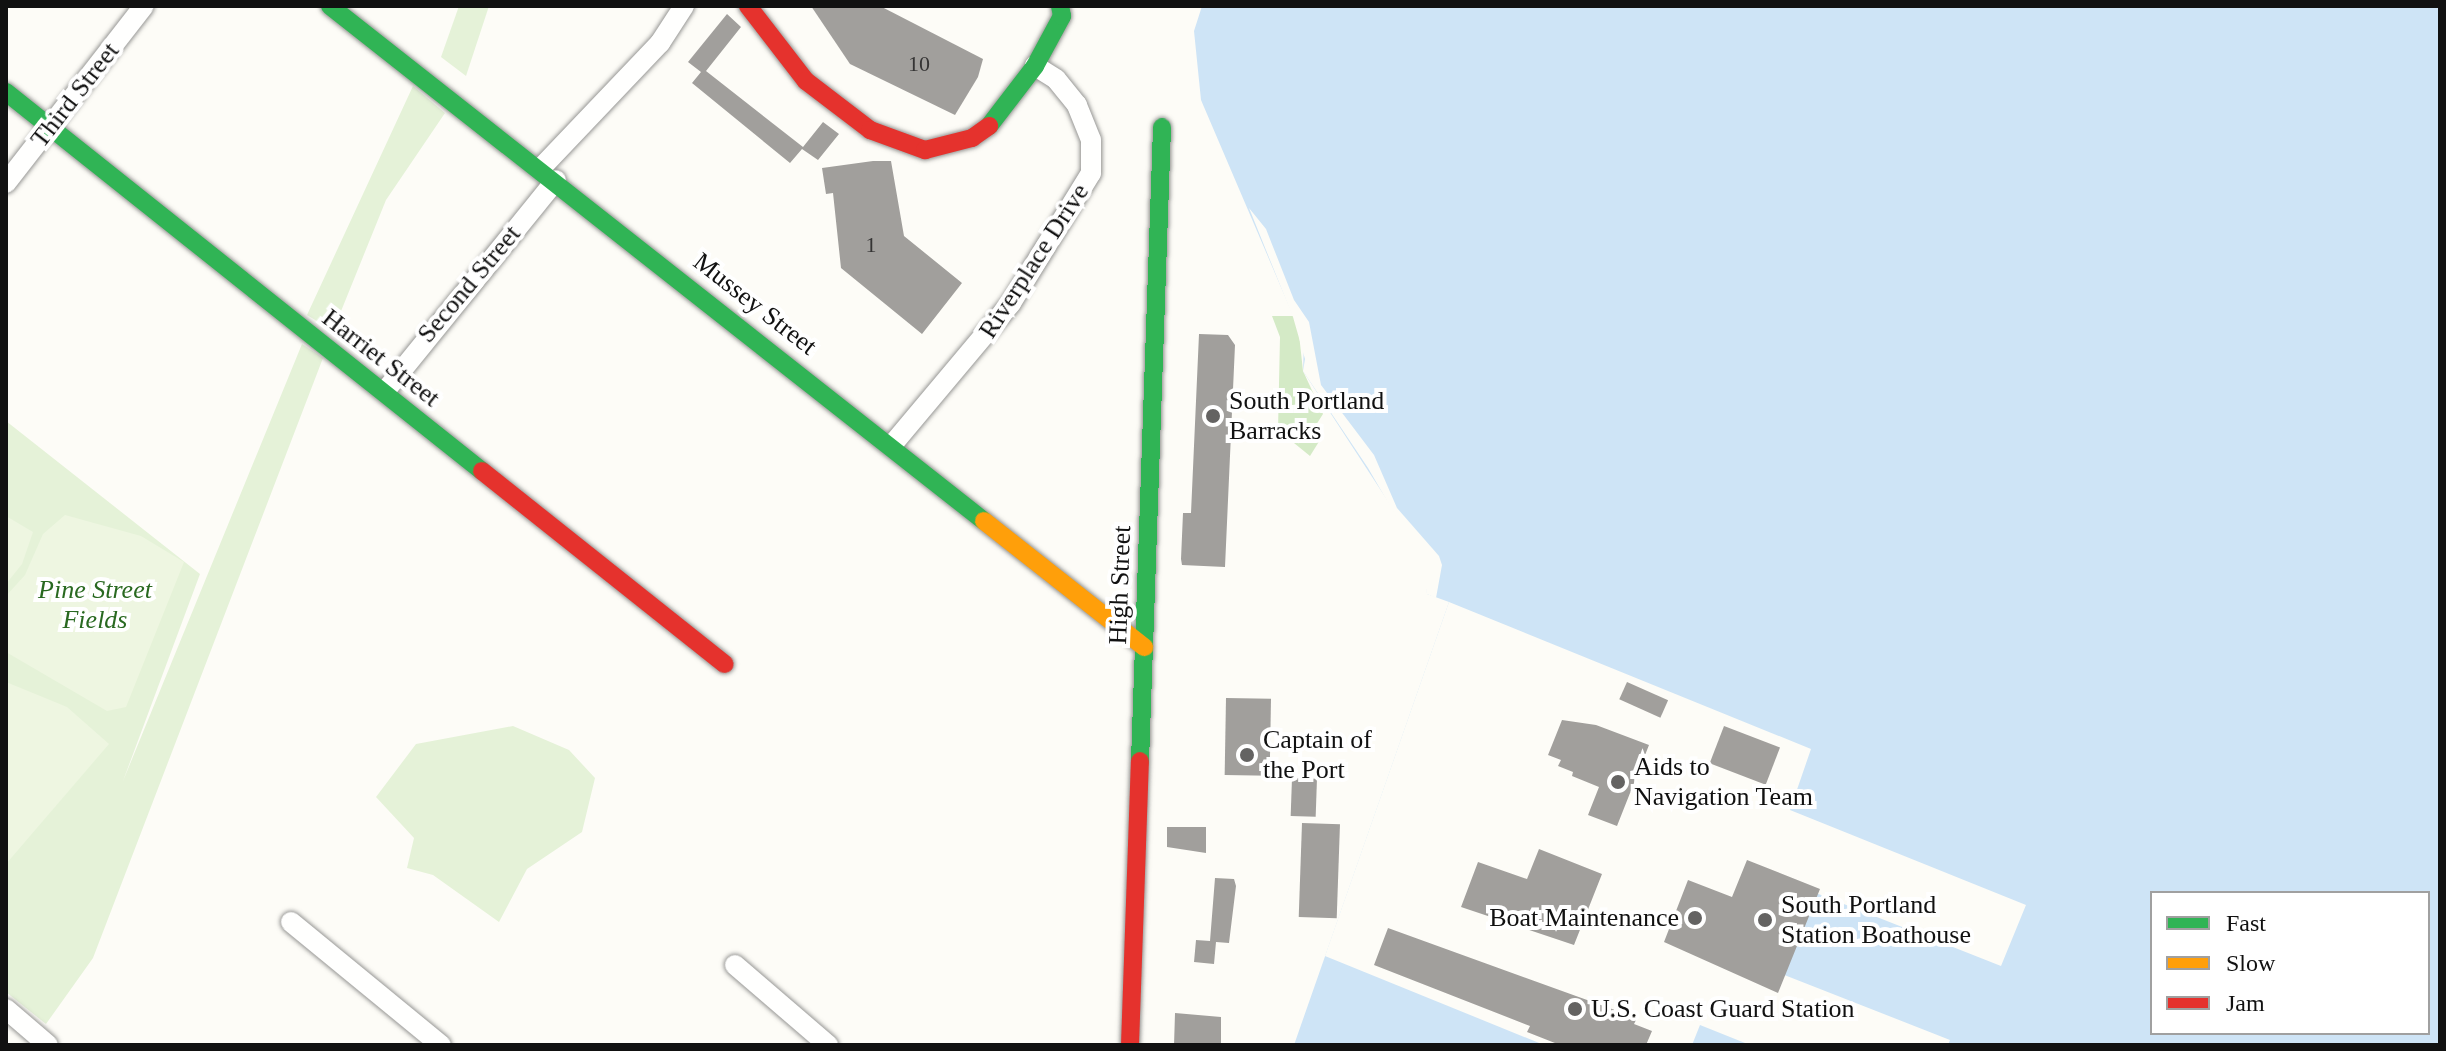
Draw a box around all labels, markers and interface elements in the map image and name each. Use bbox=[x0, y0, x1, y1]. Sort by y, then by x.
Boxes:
street label: Third Street bbox=[24, 36, 126, 154]
house number: 10 bbox=[908, 51, 930, 77]
street label: Riverplace Drive bbox=[972, 178, 1096, 344]
street label: Second Street bbox=[411, 219, 527, 349]
house number: 1 bbox=[866, 232, 876, 258]
street label: Mussey Street bbox=[687, 246, 823, 362]
street label: Harriet Street bbox=[316, 302, 446, 414]
place label: South Portland Barracks bbox=[1229, 385, 1384, 446]
marker: South Portland Barracks bbox=[1204, 407, 1222, 425]
street label: High Street bbox=[1102, 525, 1138, 645]
park label: Pine Street Fields bbox=[38, 574, 152, 636]
place label: Captain of the Port bbox=[1263, 724, 1372, 786]
marker: Captain of the Port bbox=[1238, 746, 1256, 764]
place label: Aids to Navigation Team bbox=[1634, 751, 1813, 812]
marker: Aids to Navigation Team bbox=[1609, 773, 1627, 791]
place label: South Portland Station Boathouse bbox=[1781, 889, 1971, 950]
legend bbox=[2150, 891, 2430, 1035]
place label: Boat Maintenance bbox=[1489, 902, 1679, 934]
marker: Boat Maintenance bbox=[1686, 909, 1704, 927]
text: Fast bbox=[2226, 910, 2266, 936]
marker: South Portland Station Boathouse bbox=[1756, 911, 1774, 929]
text: Slow bbox=[2226, 950, 2275, 976]
text: Jam bbox=[2226, 990, 2265, 1016]
place label: U.S. Coast Guard Station bbox=[1591, 993, 1855, 1025]
marker: U.S. Coast Guard Station bbox=[1566, 1000, 1584, 1018]

